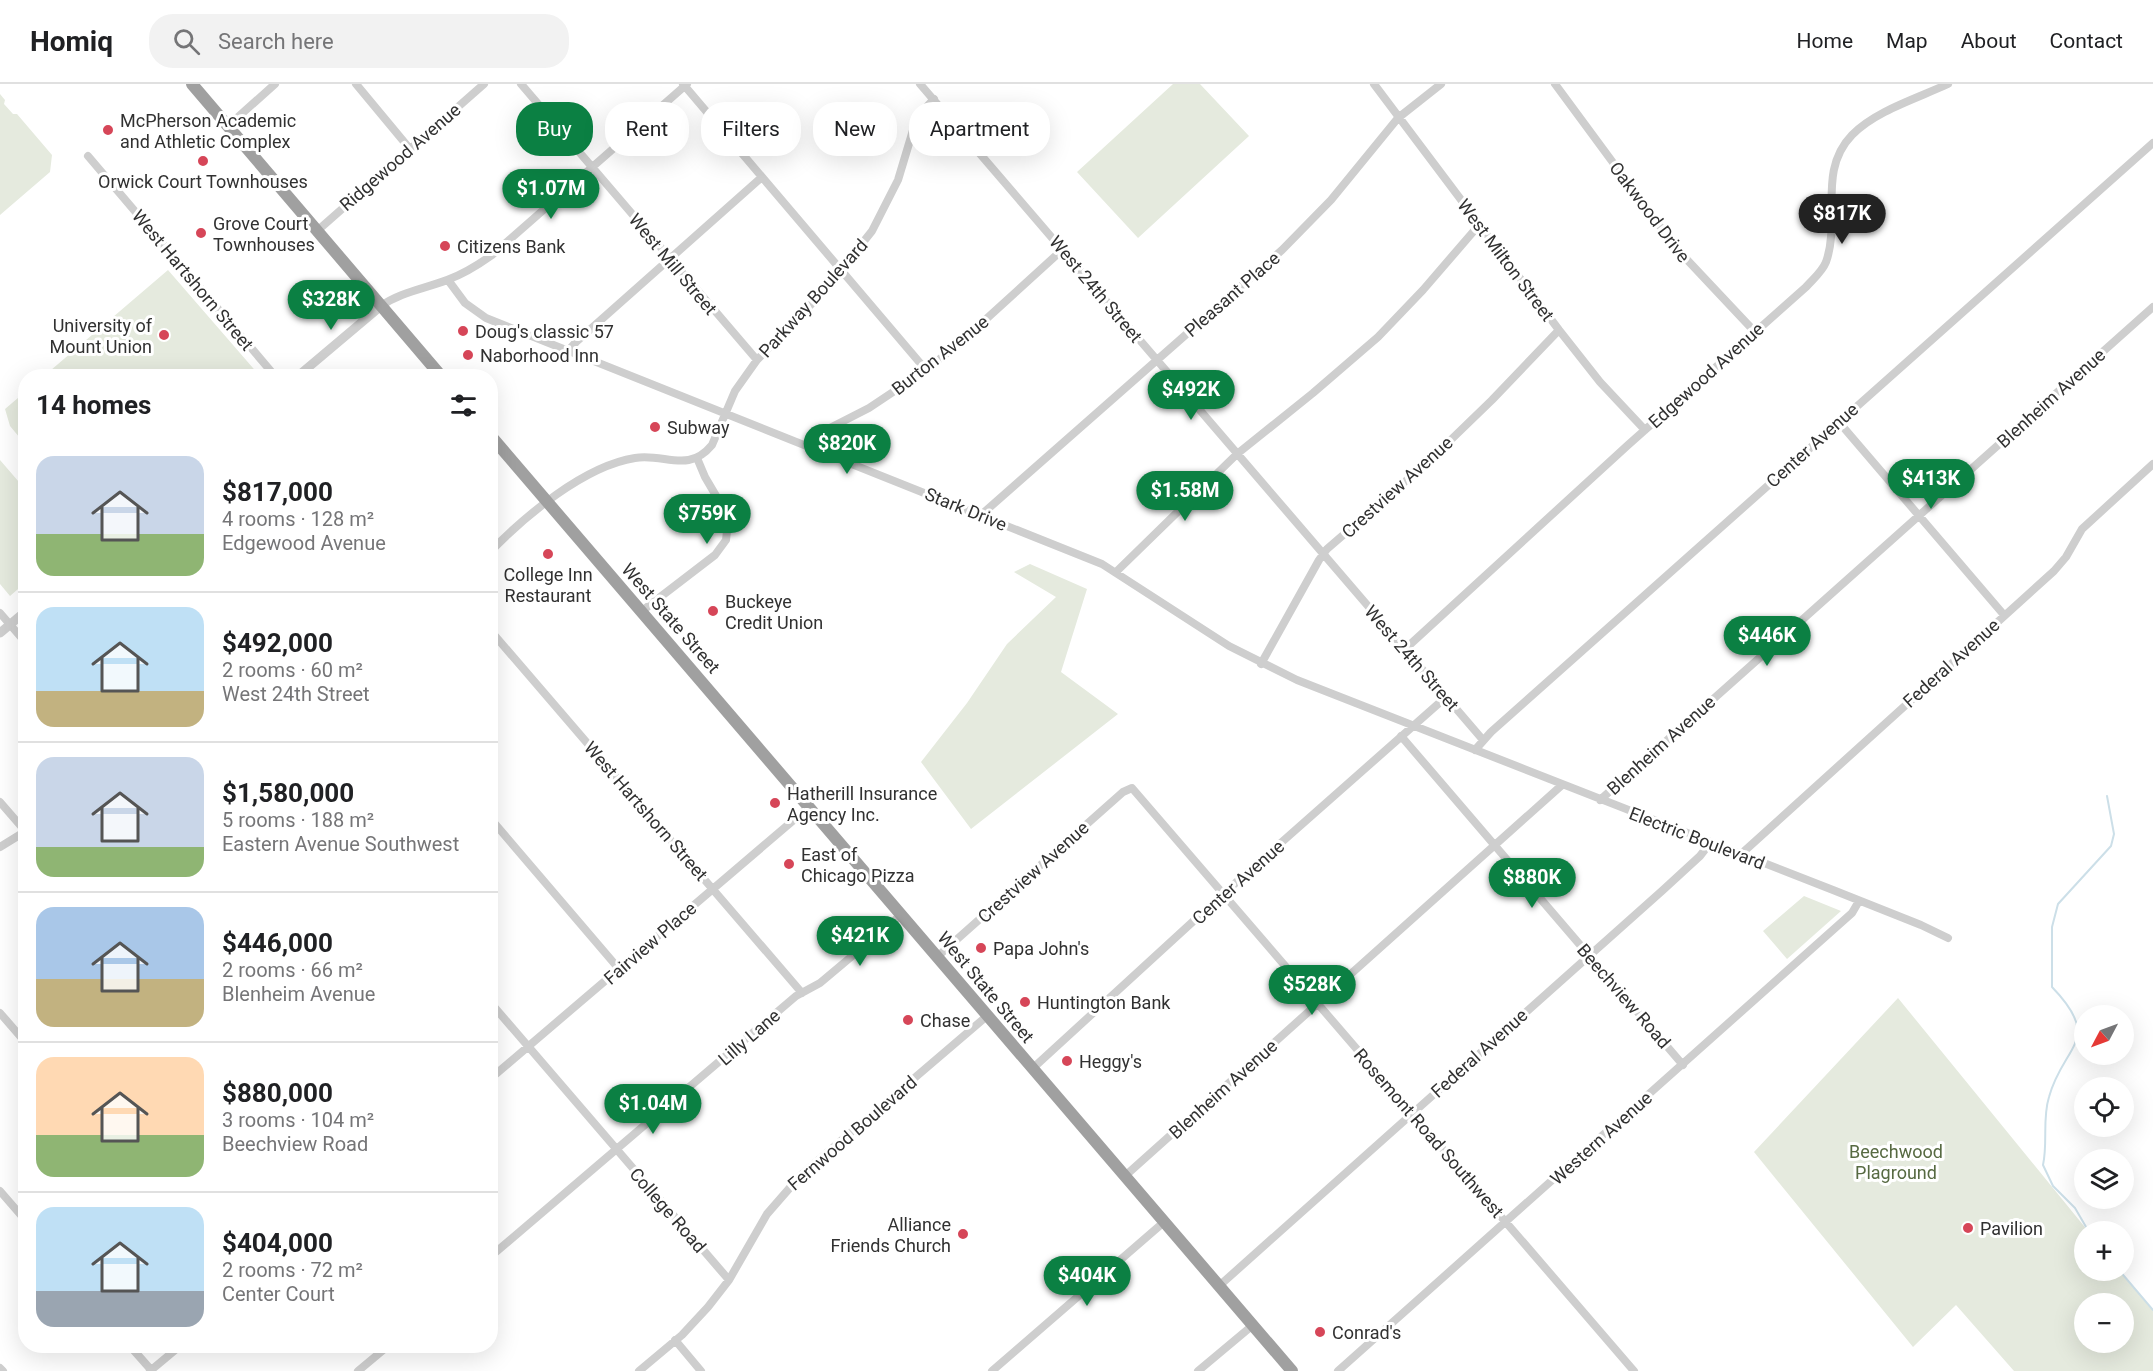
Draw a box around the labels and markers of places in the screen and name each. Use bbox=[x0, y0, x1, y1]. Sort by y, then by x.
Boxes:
place label: McPherson Academic and Athletic Complex bbox=[120, 110, 296, 152]
marker: McPherson Academic and Athletic Complex bbox=[101, 123, 115, 137]
marker: Orwick Court Townhouses bbox=[196, 154, 210, 168]
pin: $1.07M bbox=[502, 169, 600, 220]
place label: Orwick Court Townhouses bbox=[98, 171, 308, 192]
pin: $817K bbox=[1800, 194, 1884, 245]
place label: Grove Court Townhouses bbox=[213, 213, 315, 255]
marker: Grove Court Townhouses bbox=[194, 226, 208, 240]
place label: Citizens Bank bbox=[457, 236, 566, 257]
marker: Citizens Bank bbox=[438, 239, 452, 253]
pin: $328K bbox=[289, 280, 373, 331]
place label: University of Mount Union bbox=[50, 315, 153, 357]
place label: Doug's classic 57 bbox=[475, 321, 614, 342]
marker: Doug's classic 57 bbox=[456, 324, 470, 338]
marker: University of Mount Union bbox=[157, 328, 171, 342]
place label: Naborhood Inn bbox=[480, 345, 599, 366]
marker: Naborhood Inn bbox=[461, 348, 475, 362]
pin: $492K bbox=[1149, 370, 1233, 421]
place label: Subway bbox=[667, 417, 730, 438]
marker: Subway bbox=[648, 420, 662, 434]
pin: $820K bbox=[805, 424, 889, 475]
pin: $413K bbox=[1889, 459, 1973, 510]
pin: $1.58M bbox=[1136, 471, 1234, 522]
pin: $759K bbox=[665, 494, 749, 545]
marker: College Inn Restaurant bbox=[541, 547, 555, 561]
place label: College Inn Restaurant bbox=[503, 564, 593, 606]
place label: Buckeye Credit Union bbox=[725, 591, 823, 633]
marker: Buckeye Credit Union bbox=[706, 604, 720, 618]
pin: $446K bbox=[1725, 616, 1809, 667]
place label: Hatherill Insurance Agency Inc. bbox=[787, 783, 937, 825]
marker: Hatherill Insurance Agency Inc. bbox=[768, 796, 782, 810]
place label: East of Chicago Pizza bbox=[801, 844, 914, 886]
marker: East of Chicago Pizza bbox=[782, 857, 796, 871]
pin: $880K bbox=[1490, 858, 1574, 909]
pin: $421K bbox=[818, 916, 902, 967]
place label: Papa John's bbox=[993, 938, 1089, 959]
marker: Papa John's bbox=[974, 941, 988, 955]
pin: $528K bbox=[1270, 965, 1354, 1016]
place label: Huntington Bank bbox=[1037, 992, 1171, 1013]
marker: Huntington Bank bbox=[1018, 995, 1032, 1009]
place label: Chase bbox=[920, 1010, 970, 1031]
marker: Chase bbox=[901, 1013, 915, 1027]
place label: Heggy's bbox=[1079, 1051, 1142, 1072]
marker: Heggy's bbox=[1060, 1054, 1074, 1068]
pin: $1.04M bbox=[604, 1084, 702, 1135]
place label: Alliance Friends Church bbox=[831, 1214, 951, 1256]
place label: Pavilion bbox=[1980, 1218, 2043, 1239]
marker: Pavilion bbox=[1961, 1221, 1975, 1235]
marker: Alliance Friends Church bbox=[956, 1227, 970, 1241]
pin: $404K bbox=[1045, 1256, 1129, 1307]
place label: Conrad's bbox=[1332, 1322, 1401, 1343]
marker: Conrad's bbox=[1313, 1325, 1327, 1339]

